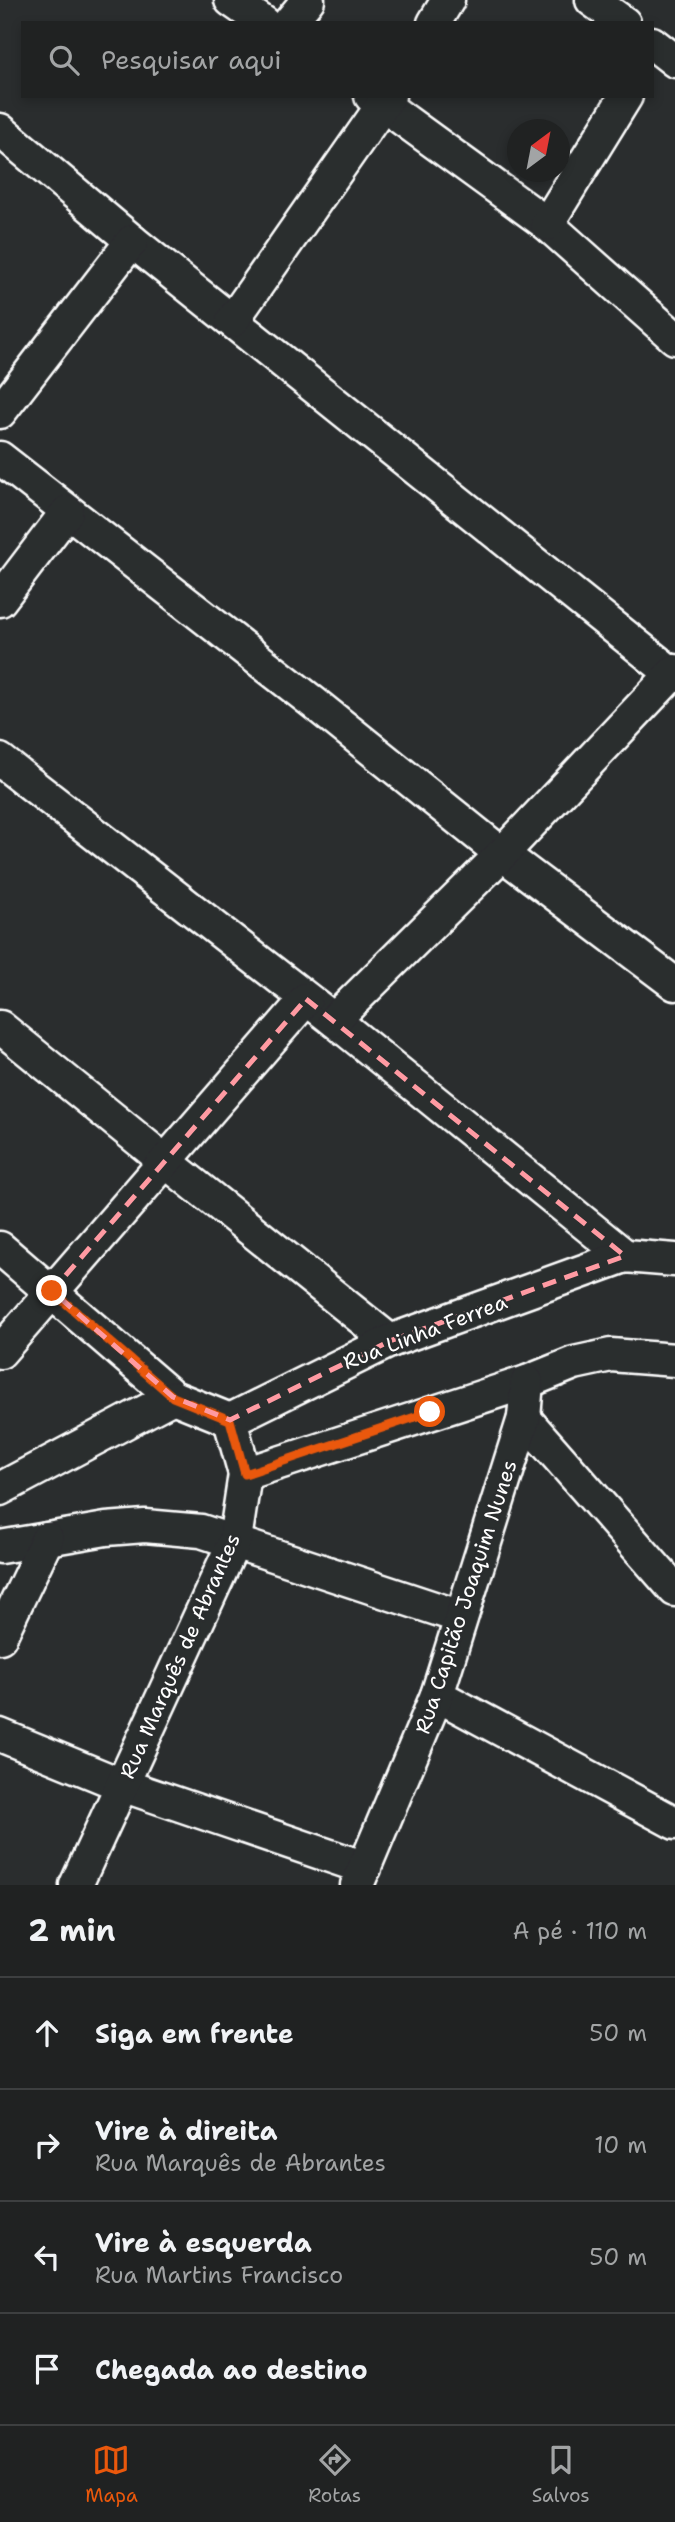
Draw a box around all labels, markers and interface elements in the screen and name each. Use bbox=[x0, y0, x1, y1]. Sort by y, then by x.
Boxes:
search box bbox=[21, 21, 654, 98]
icon: search bbox=[45, 41, 83, 79]
text: Pesquisar aqui bbox=[101, 42, 282, 77]
north arrow bbox=[507, 119, 570, 182]
route end bbox=[36, 1275, 67, 1306]
street label: Rua Linha Ferrea bbox=[339, 1288, 511, 1376]
route start bbox=[414, 1396, 445, 1427]
street label: Rua Capitão Joaquim Nunes bbox=[408, 1456, 524, 1738]
street label: Rua Marquês de Abrantes bbox=[113, 1529, 247, 1783]
text: 2 min bbox=[28, 1910, 115, 1951]
text: A pé · 110 m bbox=[513, 1916, 647, 1946]
icon: ahead bbox=[28, 2014, 66, 2052]
text: Siga em frente bbox=[95, 2016, 294, 2051]
text: 50 m bbox=[589, 2018, 647, 2048]
text: Vire à direita bbox=[95, 2113, 277, 2148]
icon: right bbox=[28, 2126, 66, 2164]
text: 10 m bbox=[594, 2130, 647, 2160]
text: Rua Marquês de Abrantes bbox=[95, 2148, 386, 2178]
text: Vire à esquerda bbox=[95, 2225, 312, 2260]
icon: left bbox=[28, 2238, 66, 2276]
text: 50 m bbox=[589, 2242, 647, 2272]
text: Rua Martins Francisco bbox=[95, 2260, 343, 2290]
icon: arrive bbox=[28, 2350, 66, 2388]
text: Chegada ao destino bbox=[95, 2352, 368, 2387]
tab: Mapa bbox=[85, 2441, 138, 2508]
tab: Rotas bbox=[308, 2441, 361, 2508]
tab: Salvos bbox=[532, 2441, 590, 2508]

